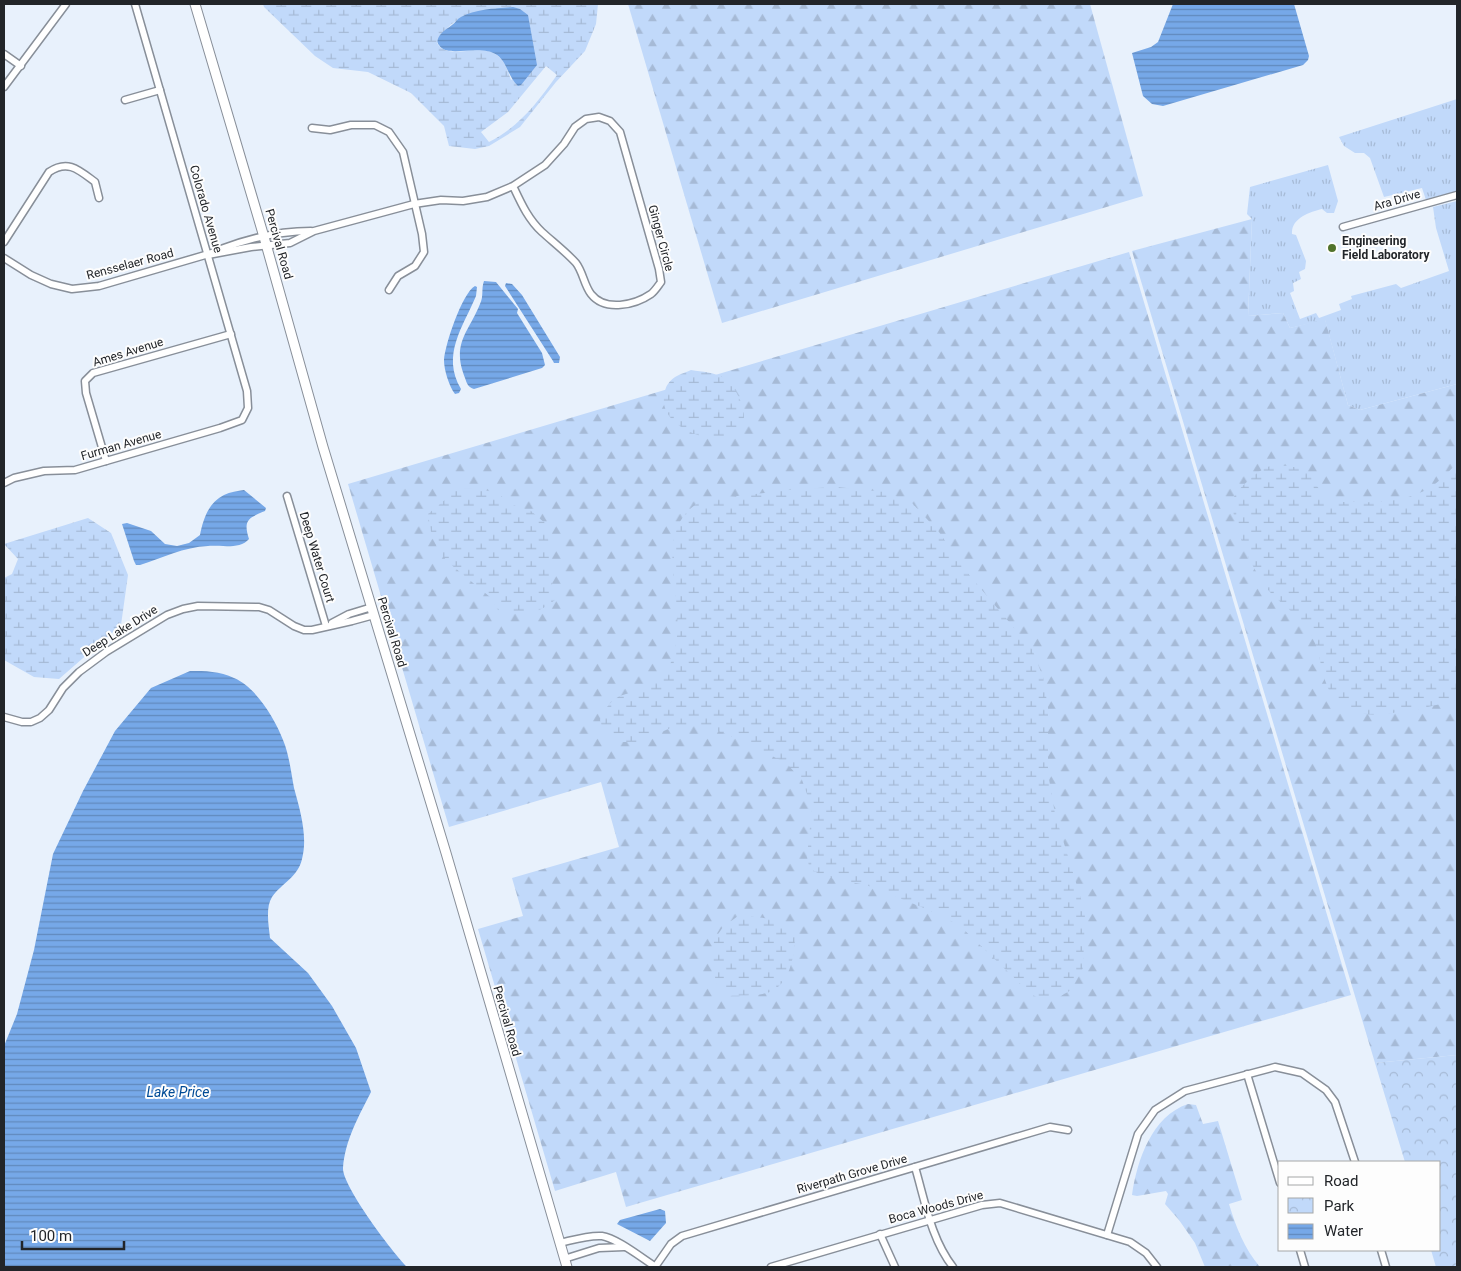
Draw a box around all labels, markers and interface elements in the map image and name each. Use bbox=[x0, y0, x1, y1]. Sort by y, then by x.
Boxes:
street label: Colorado Avenue bbox=[187, 164, 225, 254]
street label: Ara Drive bbox=[1372, 187, 1422, 213]
street label: Ginger Circle bbox=[645, 203, 677, 273]
street label: Percival Road bbox=[262, 207, 296, 281]
place label: Engineering Field Laboratory bbox=[1342, 234, 1430, 262]
marker: Engineering Field Laboratory bbox=[1326, 242, 1338, 254]
street label: Rensselaer Road bbox=[85, 246, 175, 282]
street label: Ames Avenue bbox=[91, 335, 165, 369]
street label: Furman Avenue bbox=[79, 427, 163, 463]
street label: Deep Water Court bbox=[297, 510, 337, 604]
street label: Percival Road bbox=[375, 595, 409, 669]
street label: Deep Lake Drive bbox=[80, 602, 160, 660]
street label: Percival Road bbox=[490, 984, 524, 1058]
water label: Lake Price bbox=[147, 1084, 209, 1100]
street label: Riverpath Grove Drive bbox=[795, 1152, 909, 1196]
legend bbox=[1278, 1161, 1441, 1251]
text: Road bbox=[1324, 1172, 1358, 1190]
street label: Boca Woods Drive bbox=[887, 1188, 985, 1226]
text: Park bbox=[1324, 1197, 1355, 1215]
scale bar bbox=[22, 1218, 125, 1250]
text: Water bbox=[1324, 1222, 1363, 1240]
text: 100 m bbox=[30, 1227, 72, 1245]

